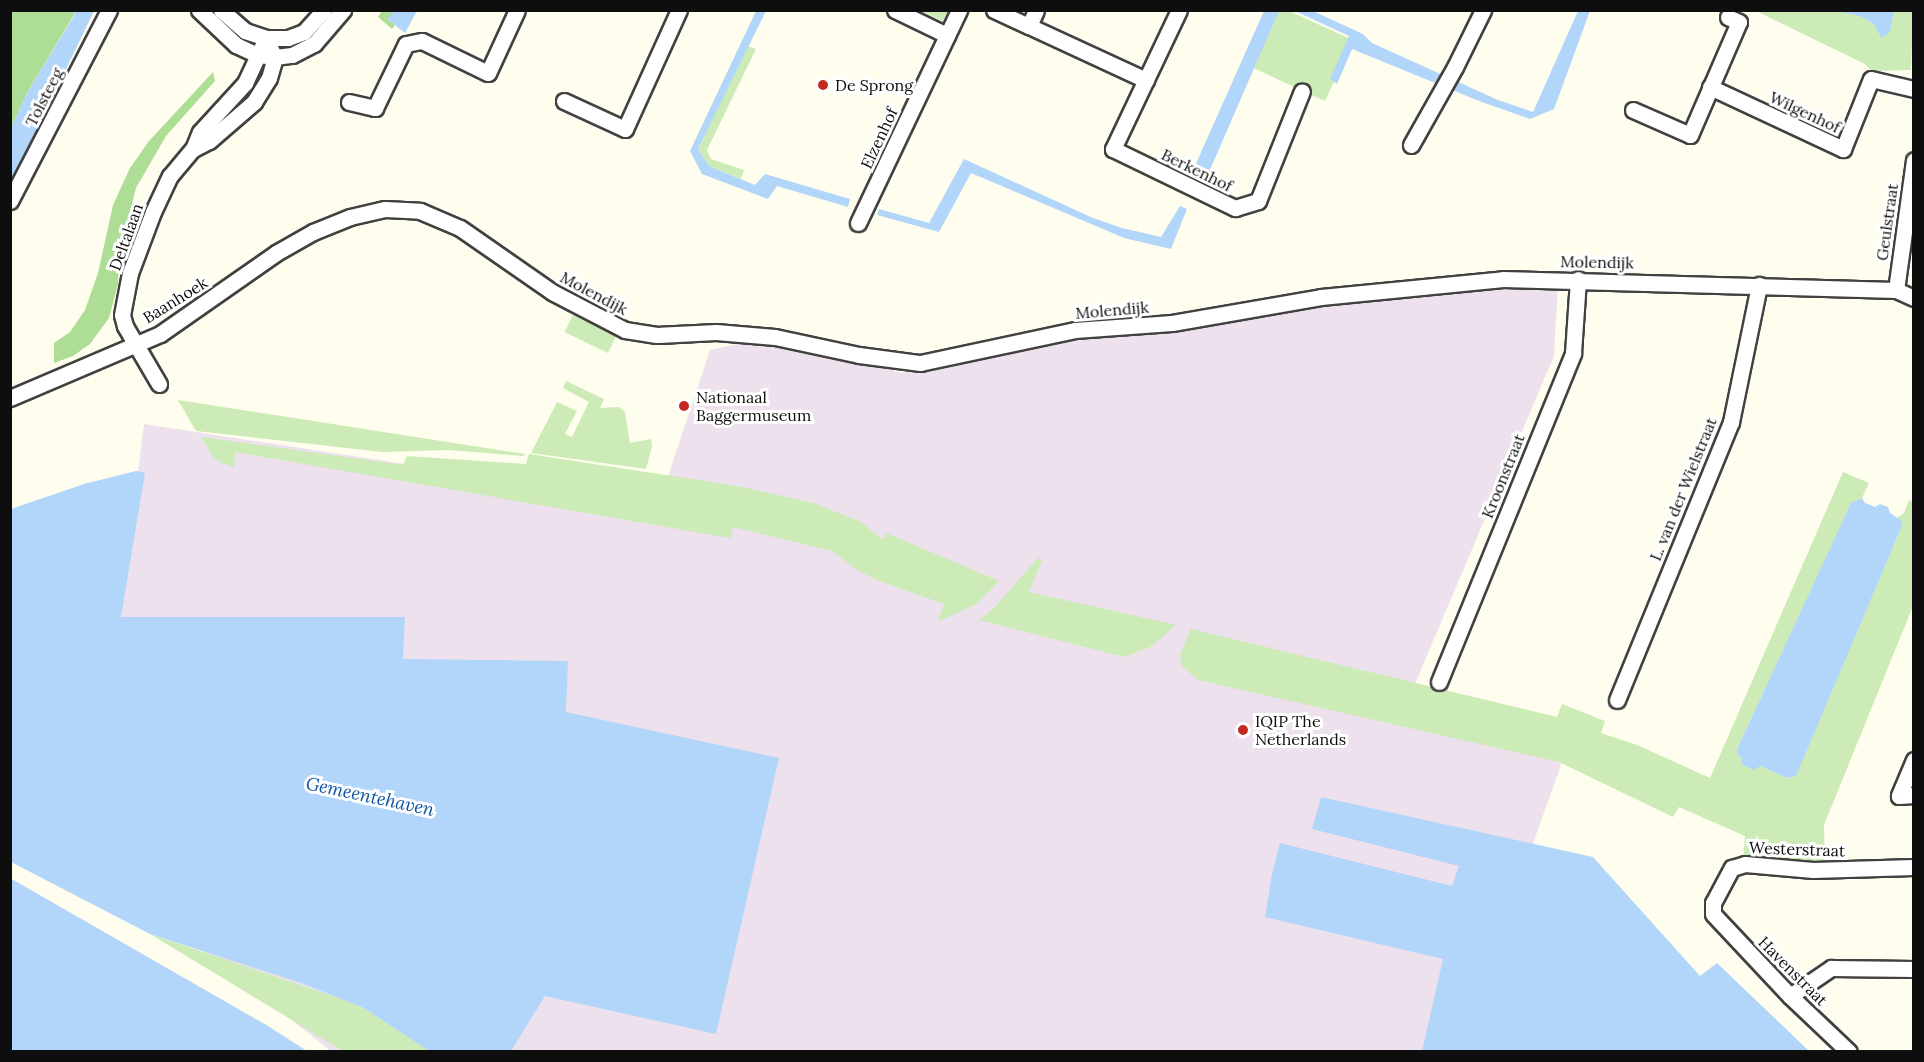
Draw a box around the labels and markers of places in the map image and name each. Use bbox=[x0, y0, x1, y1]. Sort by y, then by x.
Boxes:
place label: De Sprong bbox=[835, 75, 913, 95]
marker: De Sprong bbox=[816, 78, 830, 92]
place label: Nationaal Baggermuseum bbox=[696, 387, 811, 425]
marker: Nationaal Baggermuseum bbox=[677, 399, 691, 413]
place label: IQIP The Netherlands bbox=[1255, 711, 1346, 749]
marker: IQIP The Netherlands bbox=[1236, 723, 1250, 737]

